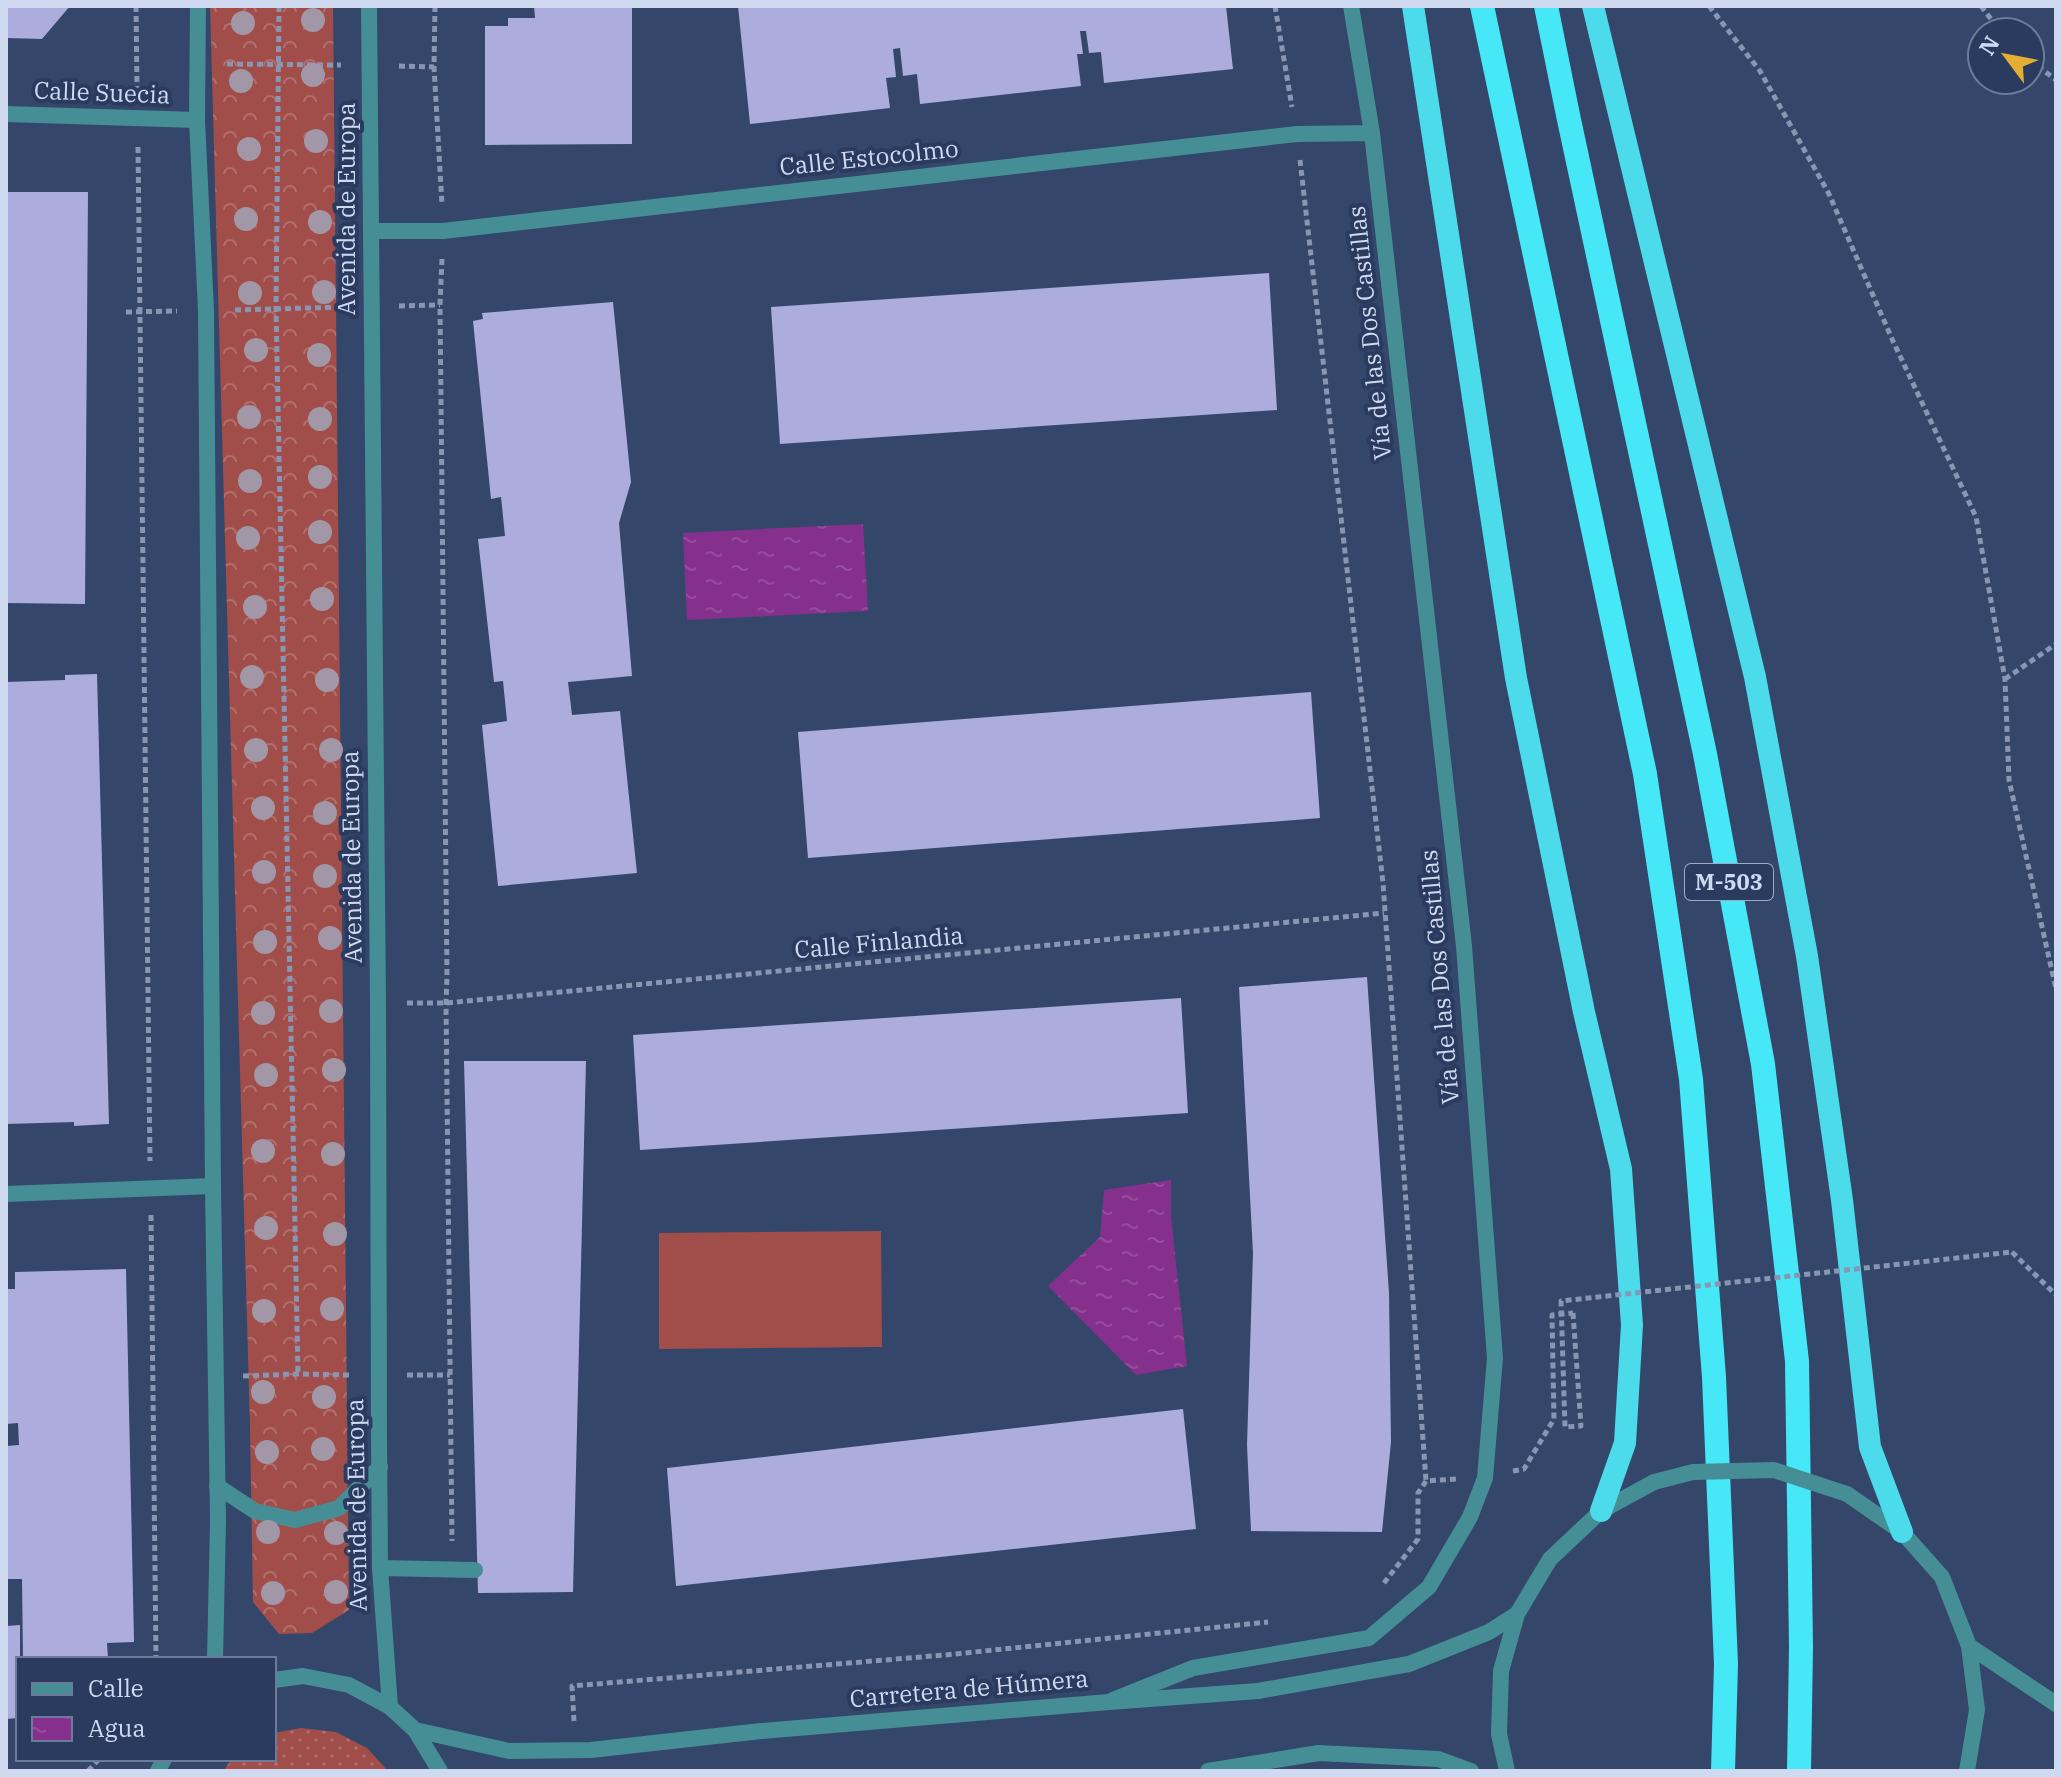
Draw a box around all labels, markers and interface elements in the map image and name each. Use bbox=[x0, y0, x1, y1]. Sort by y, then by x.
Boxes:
north arrow bbox=[1966, 16, 2046, 96]
text: N bbox=[1972, 30, 2006, 60]
street label: Calle Suecia bbox=[33, 74, 171, 110]
street label: Avenida de Europa bbox=[330, 103, 362, 315]
street label: Calle Estocolmo bbox=[778, 132, 960, 182]
street label: Vía de las Dos Castillas bbox=[1340, 204, 1398, 462]
street label: Avenida de Europa bbox=[333, 750, 369, 964]
street label: Vía de las Dos Castillas bbox=[1412, 849, 1466, 1106]
road number: M-503 bbox=[1685, 864, 1773, 900]
street label: Calle Finlandia bbox=[793, 919, 965, 965]
street label: Avenida de Europa bbox=[338, 1398, 374, 1612]
legend bbox=[16, 1657, 276, 1761]
street label: Carretera de Húmera bbox=[848, 1662, 1090, 1714]
text: Calle bbox=[88, 1672, 144, 1704]
text: Agua bbox=[88, 1712, 145, 1744]

